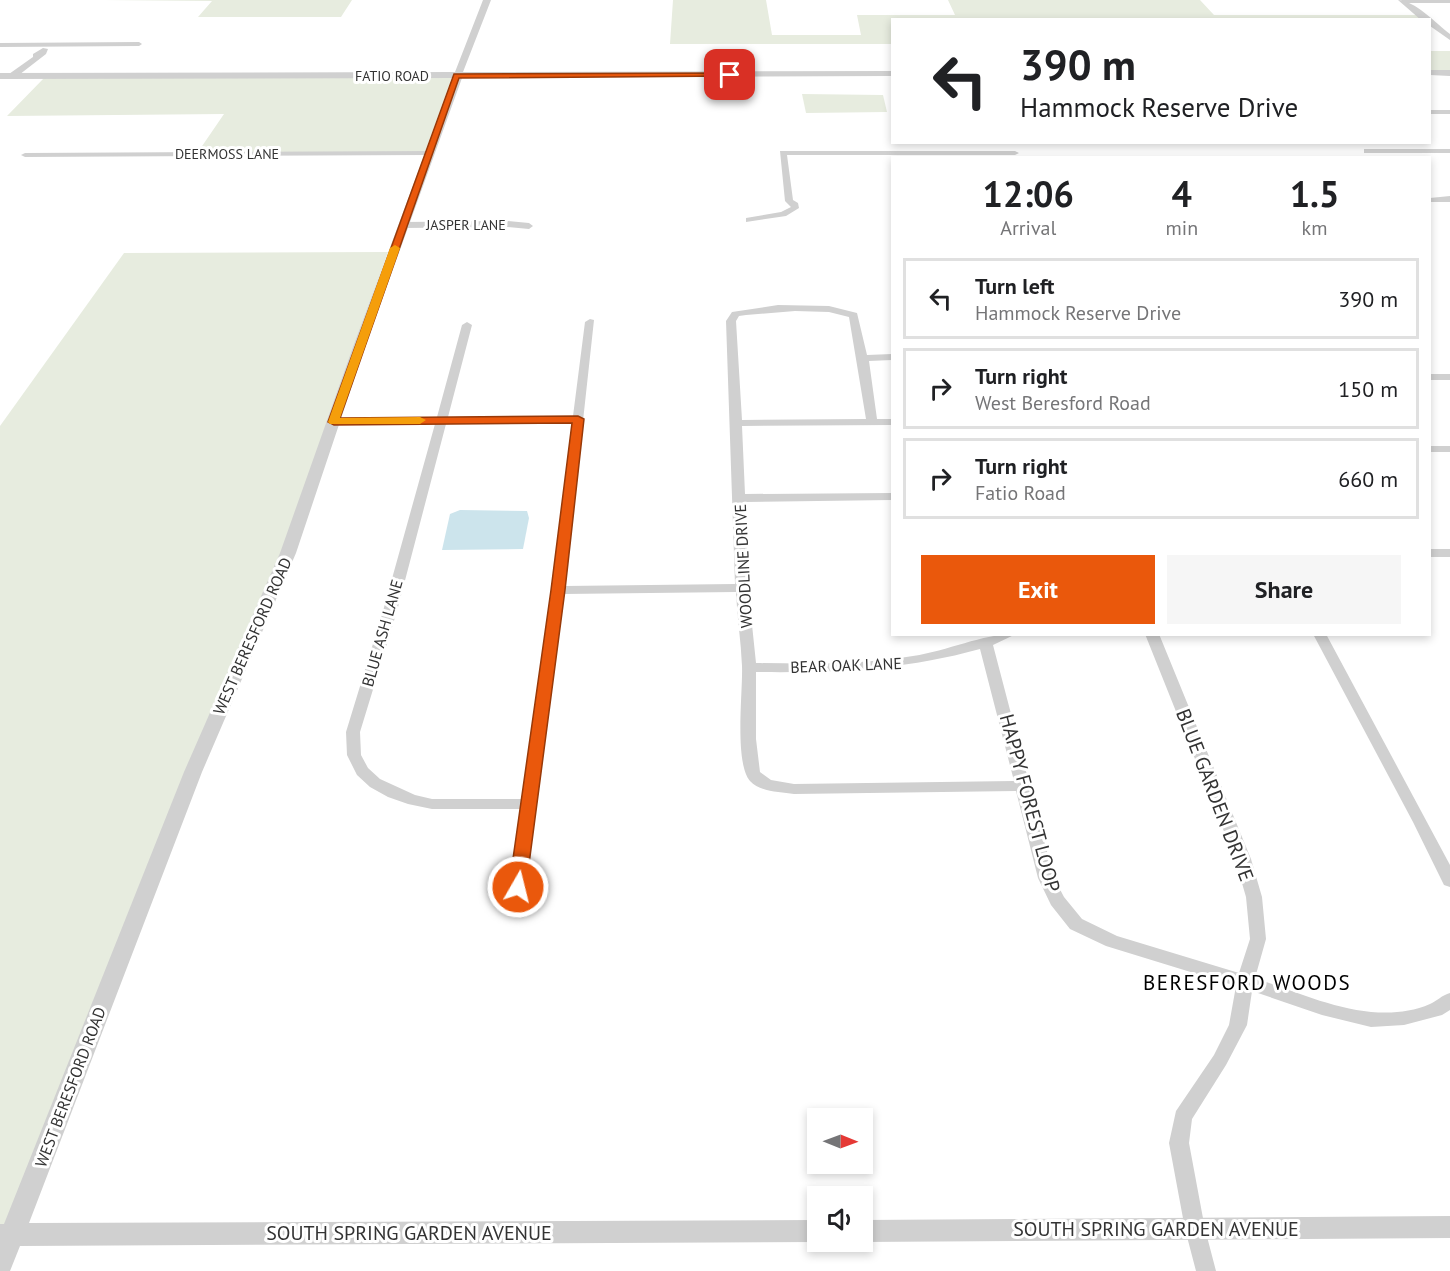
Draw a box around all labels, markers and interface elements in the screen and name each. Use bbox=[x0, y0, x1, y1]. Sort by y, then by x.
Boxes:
text: 390 m bbox=[1020, 37, 1136, 92]
icon: left bbox=[921, 42, 999, 120]
pin bbox=[704, 49, 755, 100]
icon: arrive bbox=[713, 58, 746, 91]
street label: FATIO ROAD bbox=[355, 67, 429, 85]
text: Hammock Reserve Drive bbox=[1020, 90, 1298, 124]
street label: DEERMOSS LANE bbox=[175, 145, 279, 163]
text: 12:06 bbox=[983, 170, 1074, 217]
text: 4 bbox=[1172, 170, 1192, 217]
text: 1.5 bbox=[1290, 170, 1339, 217]
text: Arrival bbox=[1000, 215, 1056, 241]
text: min bbox=[1166, 215, 1198, 241]
text: km bbox=[1302, 215, 1327, 241]
street label: JASPER LANE bbox=[425, 216, 506, 234]
text: Turn left bbox=[975, 272, 1055, 300]
icon: left bbox=[924, 282, 957, 315]
text: 390 m bbox=[1338, 285, 1398, 313]
text: Hammock Reserve Drive bbox=[975, 300, 1181, 326]
text: Turn right bbox=[975, 362, 1067, 390]
icon: right bbox=[924, 372, 957, 405]
text: 150 m bbox=[1338, 375, 1398, 403]
text: West Beresford Road bbox=[975, 390, 1151, 416]
text: Turn right bbox=[975, 452, 1067, 480]
icon: right bbox=[924, 462, 957, 495]
text: 660 m bbox=[1338, 465, 1398, 493]
text: Fatio Road bbox=[975, 480, 1066, 506]
street label: WOODLINE DRIVE bbox=[730, 503, 756, 629]
street label: WEST BERESFORD ROAD bbox=[208, 554, 296, 718]
button: Exit bbox=[921, 555, 1155, 624]
button: Share bbox=[1167, 555, 1401, 624]
street label: BLUE ASH LANE bbox=[357, 577, 407, 689]
street label: BEAR OAK LANE bbox=[790, 653, 902, 677]
street label: BLUE GARDEN DRIVE bbox=[1170, 705, 1260, 885]
street label: HAPPY FOREST LOOP bbox=[994, 711, 1066, 895]
position arrow bbox=[486, 855, 550, 919]
district label: BERESFORD WOODS bbox=[1143, 969, 1351, 996]
street label: WEST BERESFORD ROAD bbox=[30, 1004, 110, 1170]
north arrow bbox=[807, 1108, 873, 1174]
map controls bbox=[807, 1108, 873, 1252]
button: sound bbox=[807, 1186, 873, 1252]
street label: SOUTH SPRING GARDEN AVENUE bbox=[1013, 1216, 1299, 1242]
street label: SOUTH SPRING GARDEN AVENUE bbox=[266, 1220, 552, 1246]

